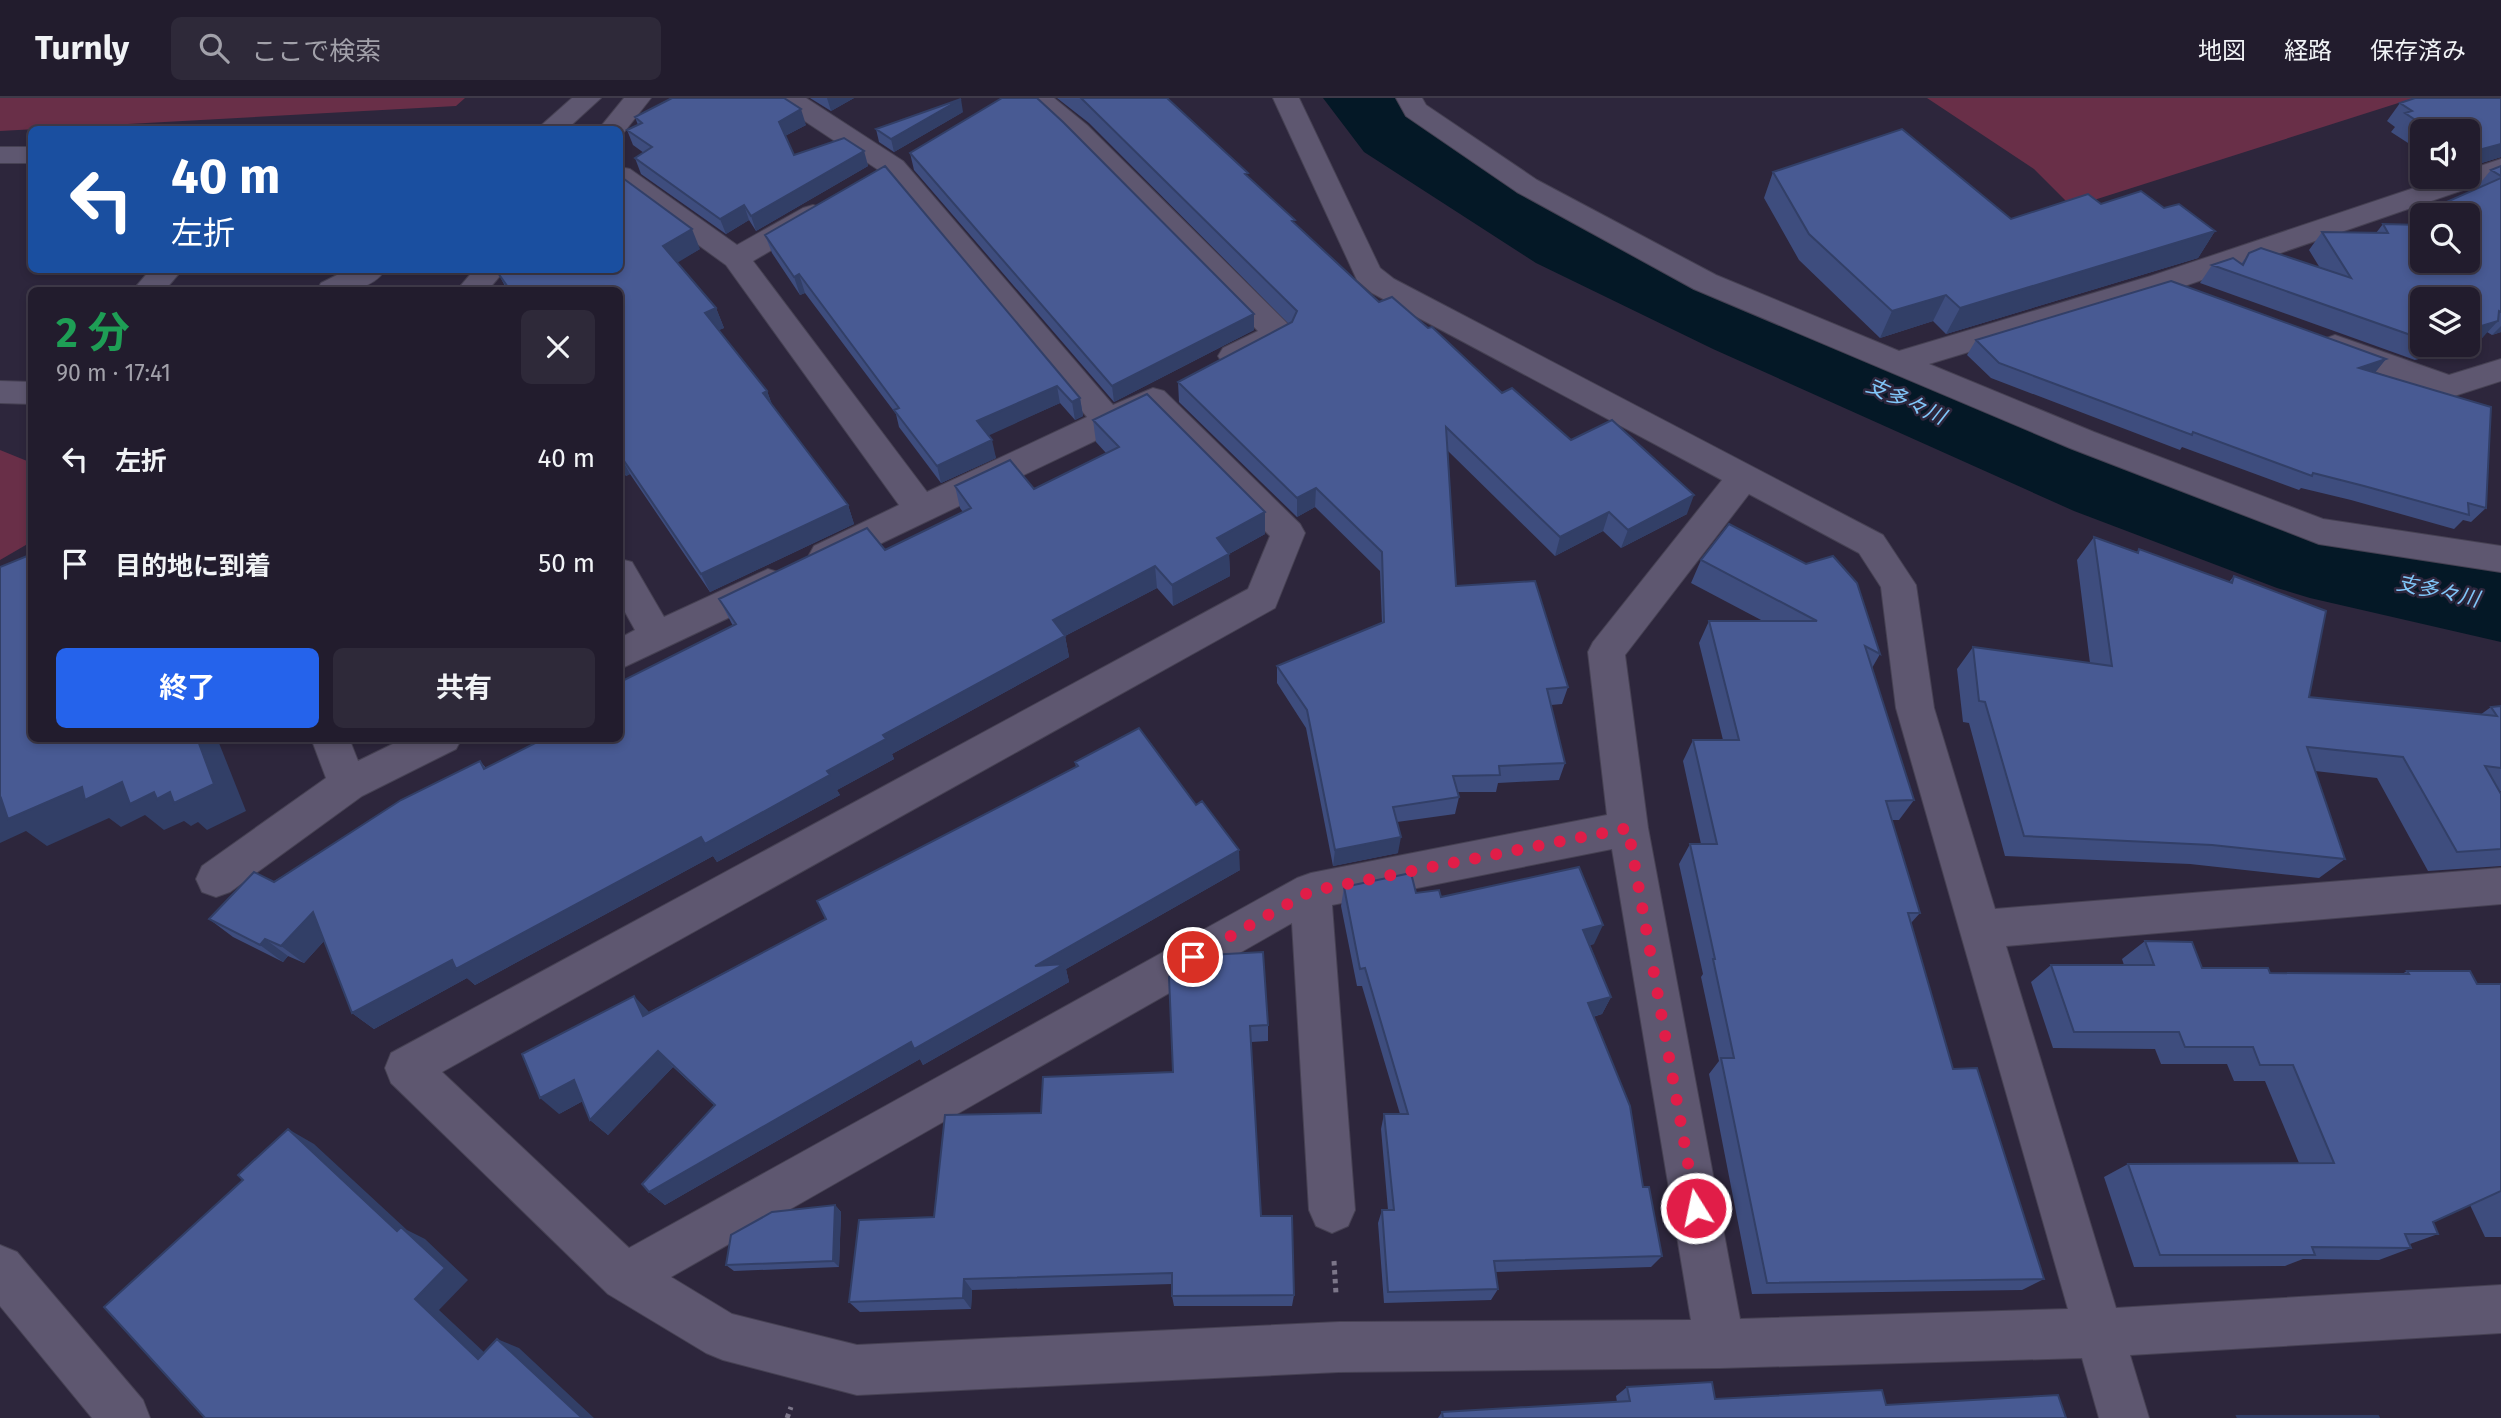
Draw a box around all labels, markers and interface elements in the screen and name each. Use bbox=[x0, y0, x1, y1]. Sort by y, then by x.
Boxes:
search box bbox=[171, 17, 661, 80]
text: Turnly bbox=[35, 28, 129, 68]
icon: search bbox=[195, 29, 233, 67]
text: ここで検索 bbox=[251, 36, 381, 67]
text: 地図 bbox=[2198, 37, 2246, 65]
text: 経路 bbox=[2284, 37, 2332, 65]
text: 保存済み bbox=[2370, 37, 2466, 65]
map controls bbox=[2410, 119, 2480, 357]
button: sound bbox=[2410, 119, 2480, 189]
text: 40 m bbox=[171, 147, 280, 206]
icon: left bbox=[56, 154, 147, 245]
button: search bbox=[2410, 203, 2480, 273]
text: 左折 bbox=[171, 214, 235, 252]
button: layers bbox=[2410, 287, 2480, 357]
text: 2 分 bbox=[56, 308, 130, 358]
button: close bbox=[521, 310, 595, 384]
text: 90 m · 17:41 bbox=[56, 359, 171, 387]
water label: 支多々川 bbox=[1862, 372, 1951, 431]
icon: left bbox=[56, 440, 94, 478]
text: 40 m bbox=[537, 443, 595, 474]
text: 左折 bbox=[115, 446, 167, 477]
icon: arrive bbox=[56, 545, 94, 583]
text: 50 m bbox=[538, 548, 595, 579]
text: 目的地に到着 bbox=[115, 551, 271, 582]
water label: 支多々川 bbox=[2394, 570, 2484, 613]
button: 終了 bbox=[56, 648, 319, 728]
button: 共有 bbox=[333, 648, 595, 728]
pin bbox=[1163, 927, 1223, 987]
icon: arrive bbox=[1174, 938, 1212, 976]
position arrow bbox=[1659, 1171, 1733, 1245]

